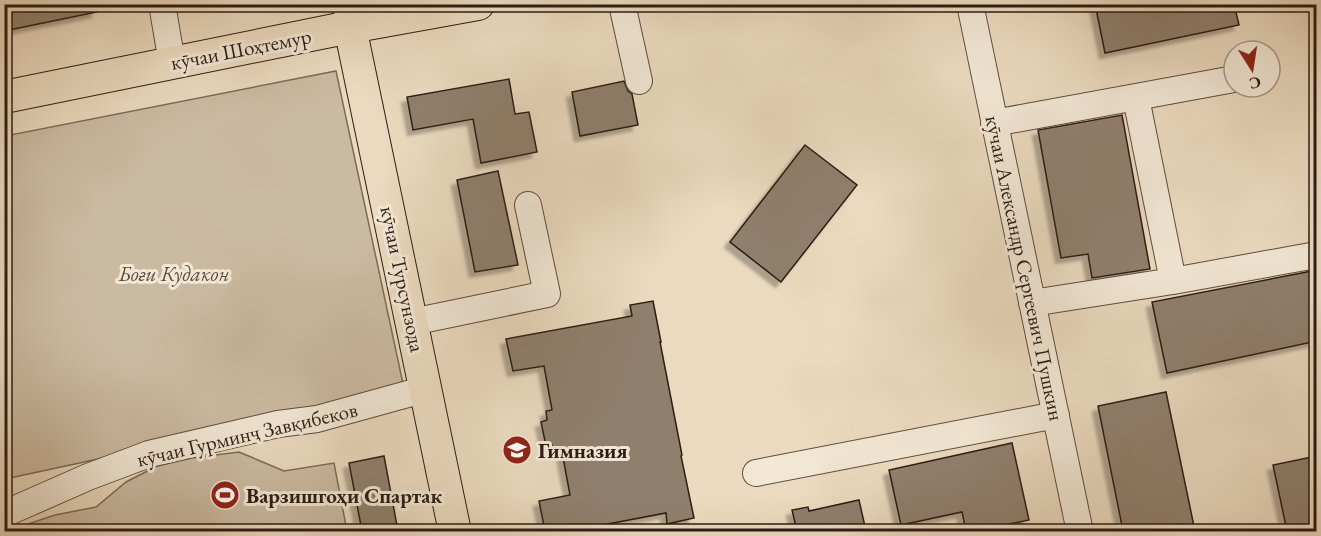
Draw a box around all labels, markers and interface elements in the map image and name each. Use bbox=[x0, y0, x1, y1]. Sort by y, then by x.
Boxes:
street label: кӯчаи Шоҳтемур bbox=[168, 22, 314, 76]
north arrow bbox=[1222, 39, 1282, 99]
text: С bbox=[1247, 72, 1263, 95]
street label: кӯчаи Александр Сергеевич Пушкин bbox=[979, 113, 1071, 423]
street label: кӯчаи Турсунзода bbox=[374, 204, 432, 355]
park label: Боғи Кудакон bbox=[117, 260, 230, 287]
street label: кӯчаи Гурминҷ Завқибеков bbox=[134, 395, 360, 473]
school or university icon: Гимназия bbox=[501, 434, 533, 466]
place label: Гимназия bbox=[538, 437, 628, 464]
sports icon: Варзишгоҳи Спартак bbox=[209, 479, 241, 511]
place label: Варзишгоҳи Спартак bbox=[246, 482, 442, 509]

